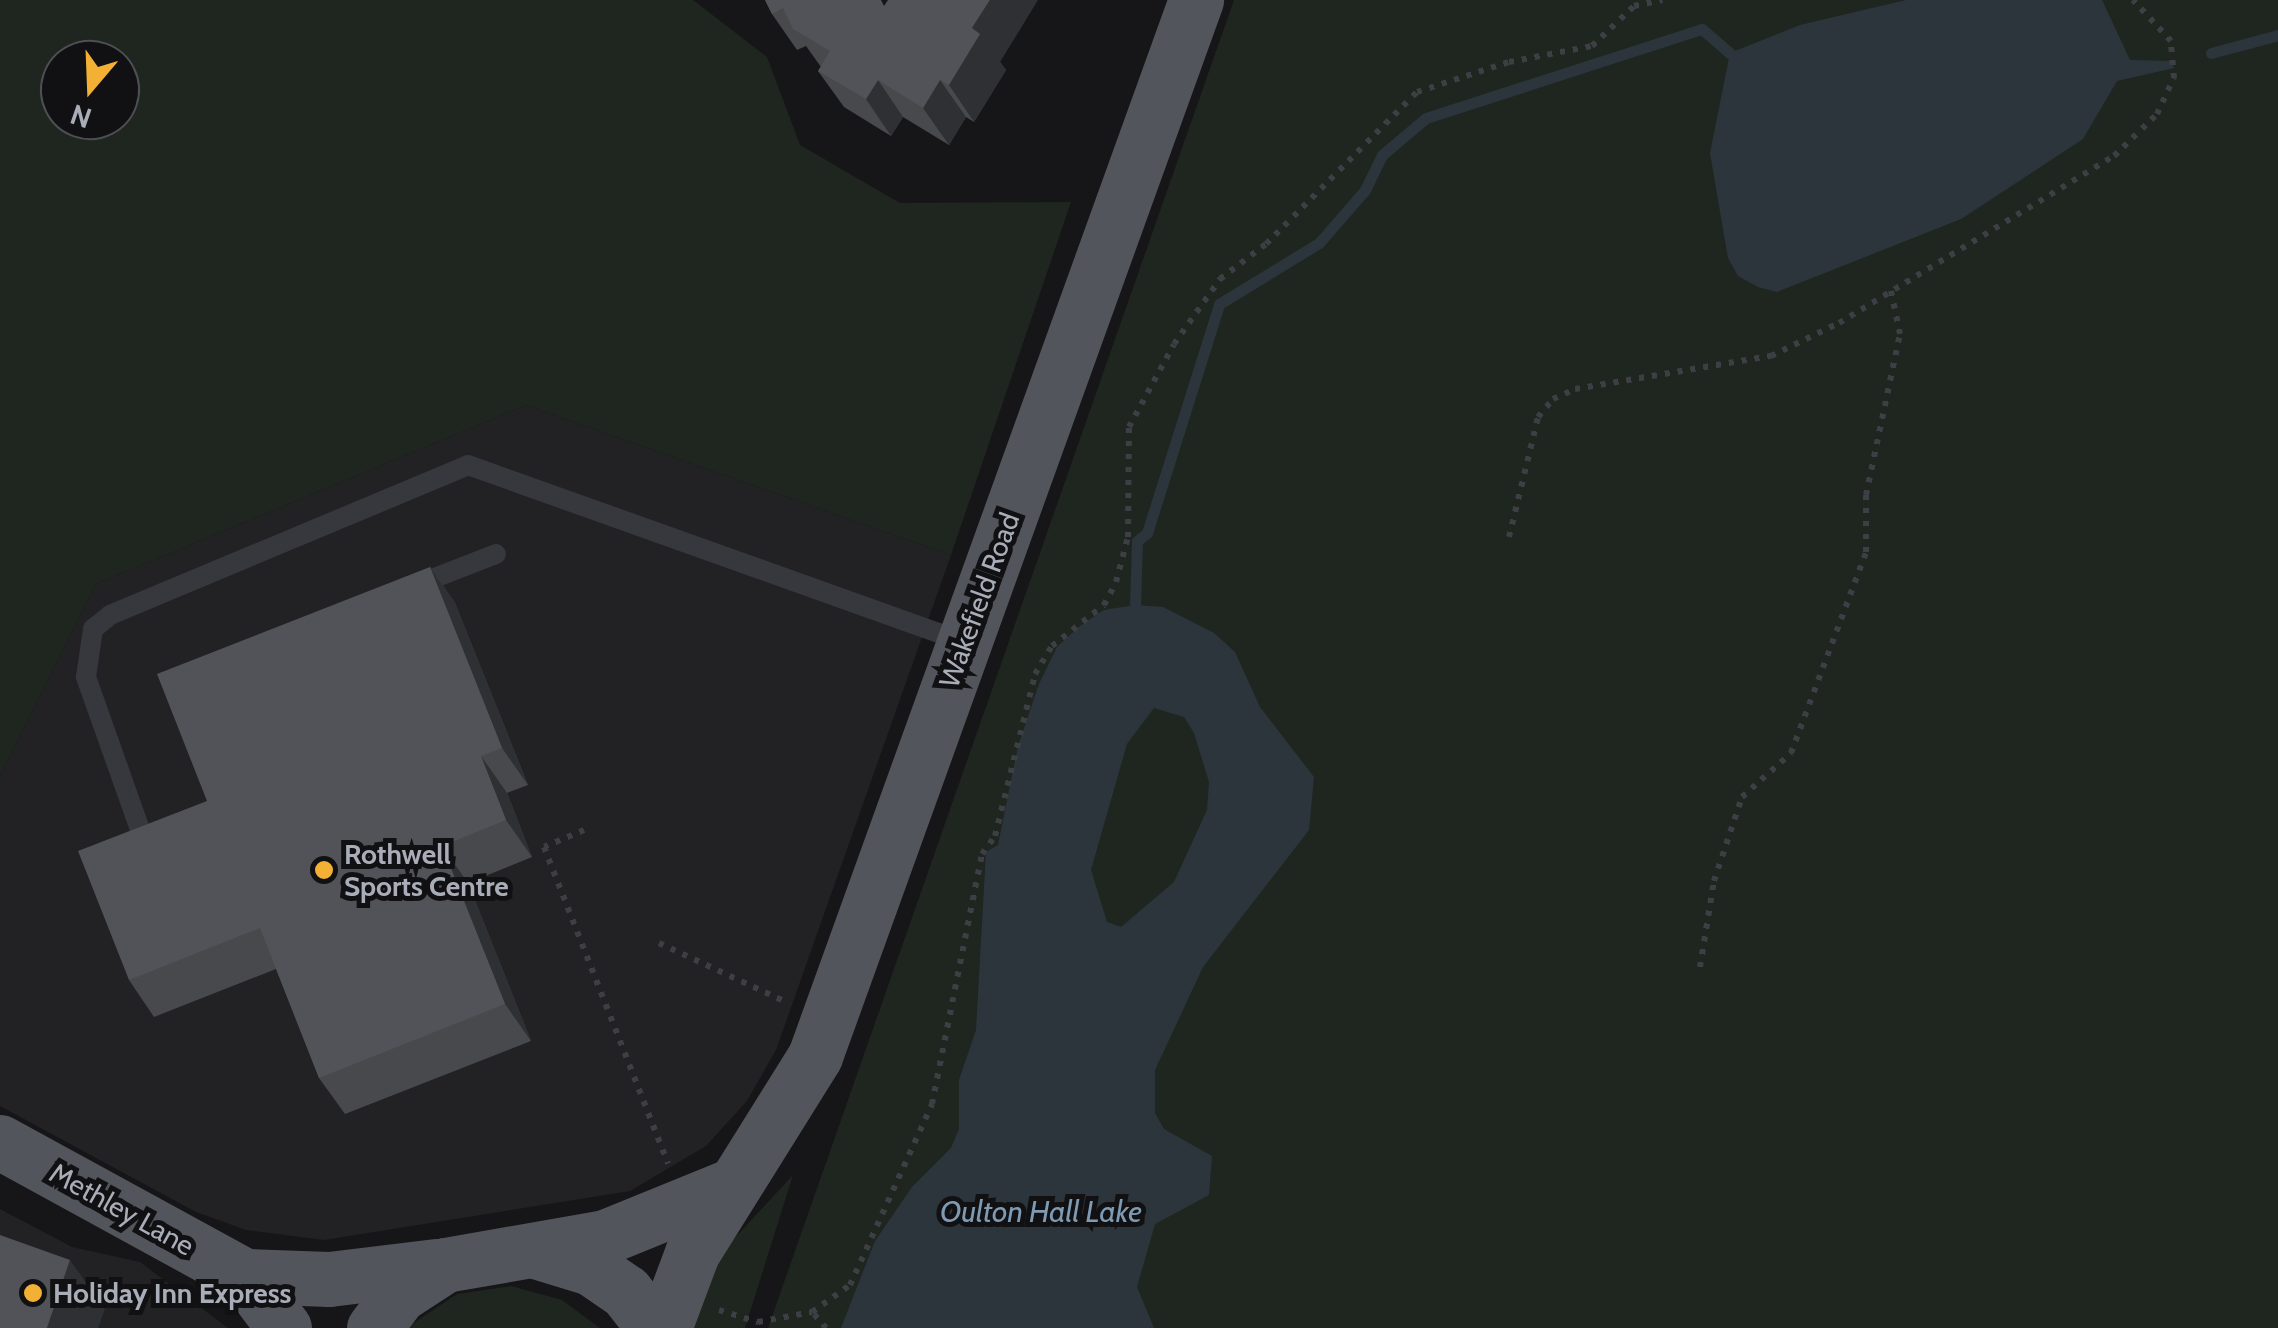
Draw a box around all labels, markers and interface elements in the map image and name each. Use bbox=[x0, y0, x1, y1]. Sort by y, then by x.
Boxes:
north arrow bbox=[40, 40, 140, 140]
text: N bbox=[66, 97, 96, 136]
street label: Wakefield Road bbox=[932, 508, 1026, 692]
place label: Rothwell Sports Centre bbox=[344, 837, 509, 903]
marker: Rothwell Sports Centre bbox=[313, 859, 335, 881]
street label: Methley Lane bbox=[44, 1156, 200, 1262]
water label: Oulton Hall Lake bbox=[940, 1194, 1142, 1230]
place label: Holiday Inn Express bbox=[53, 1276, 291, 1310]
marker: Holiday Inn Express bbox=[22, 1282, 44, 1304]

